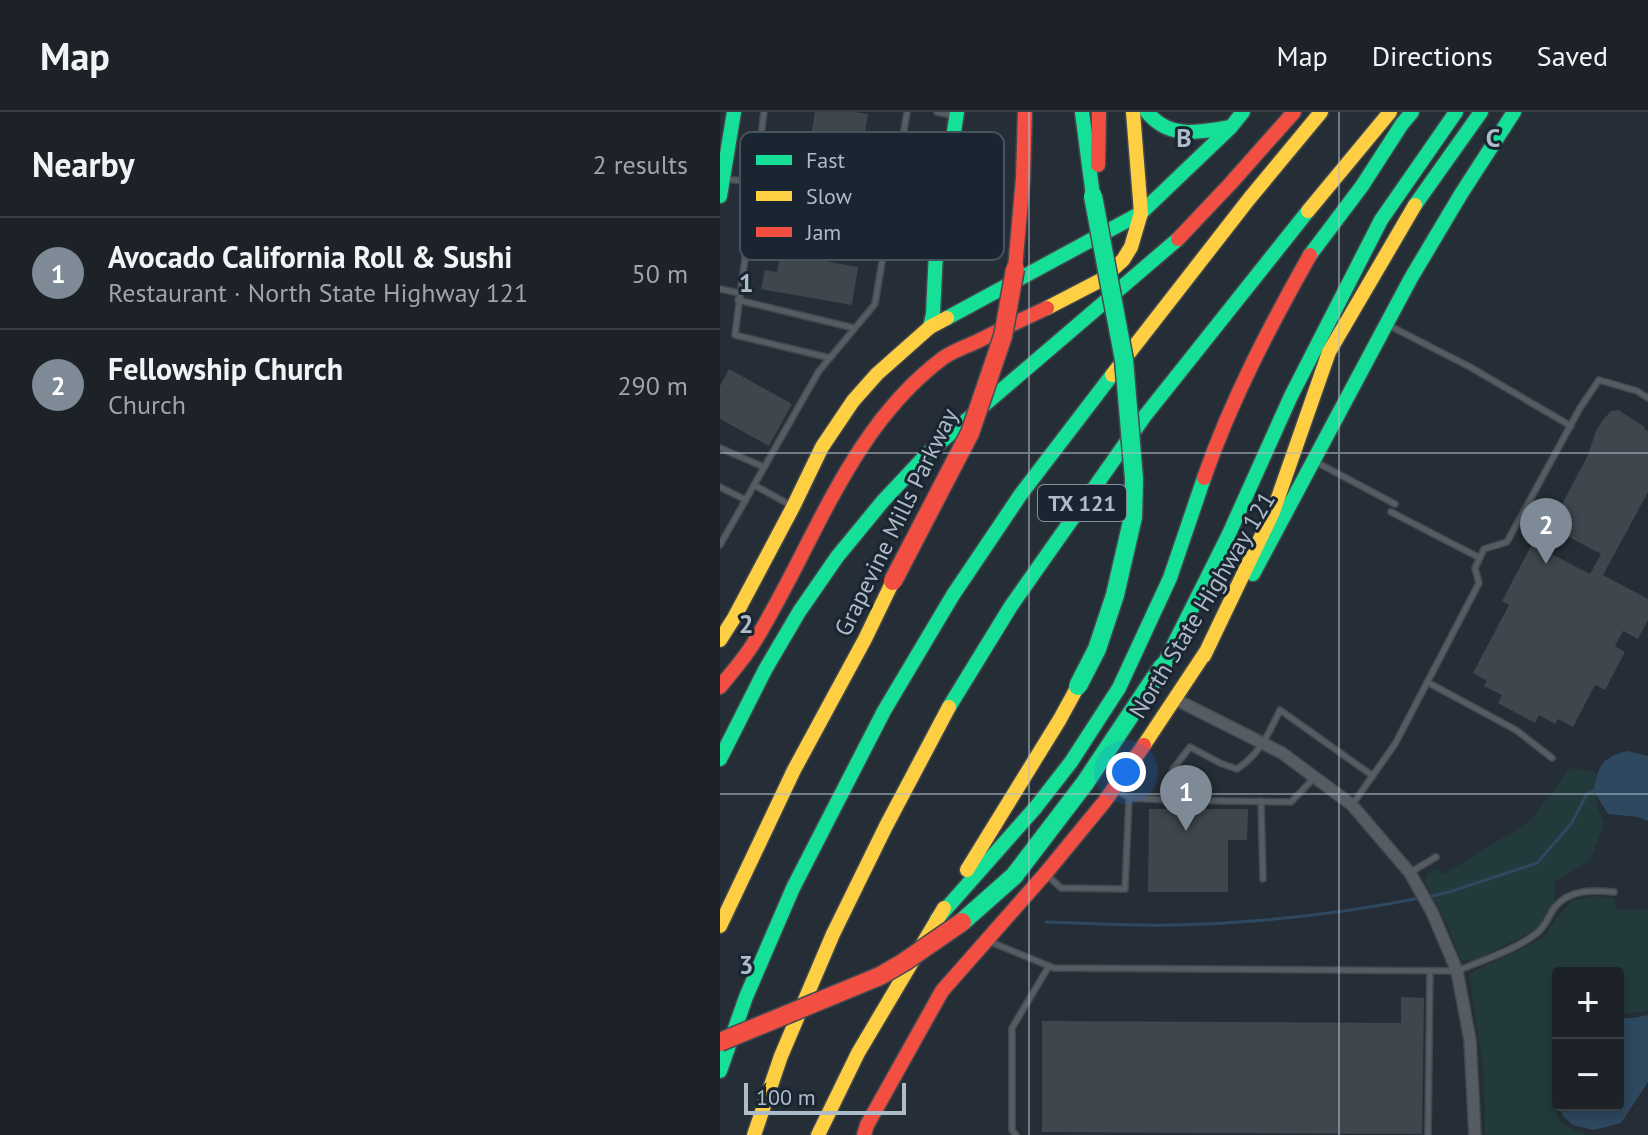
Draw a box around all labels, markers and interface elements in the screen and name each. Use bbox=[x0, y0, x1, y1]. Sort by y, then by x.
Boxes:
text: Map bbox=[40, 31, 110, 80]
text: Map bbox=[1277, 37, 1328, 74]
text: Directions bbox=[1372, 37, 1493, 74]
text: Saved bbox=[1537, 37, 1608, 74]
text: B bbox=[1176, 121, 1192, 154]
text: C bbox=[1486, 121, 1500, 154]
legend bbox=[740, 132, 1004, 260]
text: Nearby bbox=[32, 142, 134, 186]
text: Fast bbox=[806, 146, 846, 174]
text: 2 results bbox=[593, 148, 688, 181]
text: Slow bbox=[806, 182, 852, 210]
text: Jam bbox=[805, 218, 841, 246]
text: Avocado California Roll & Sushi bbox=[108, 237, 512, 276]
text: 1 bbox=[51, 257, 65, 290]
text: 50 m bbox=[632, 257, 688, 290]
text: 1 bbox=[739, 266, 753, 299]
text: Restaurant · North State Highway 121 bbox=[108, 276, 528, 309]
text: Fellowship Church bbox=[108, 349, 343, 388]
text: 2 bbox=[51, 369, 65, 402]
text: 290 m bbox=[617, 369, 688, 402]
text: Church bbox=[108, 388, 186, 421]
street label: Grapevine Mills Parkway bbox=[827, 403, 965, 641]
road number: TX 121 bbox=[1038, 485, 1126, 521]
street label: North State Highway 121 bbox=[1122, 486, 1282, 724]
pin: 2 bbox=[1520, 498, 1572, 564]
text: 2 bbox=[739, 607, 753, 640]
your location bbox=[1106, 752, 1146, 792]
pin: 1 bbox=[1160, 765, 1212, 831]
text: 3 bbox=[739, 948, 753, 981]
map controls bbox=[1552, 967, 1624, 1111]
button: + bbox=[1552, 967, 1624, 1039]
button: − bbox=[1552, 1039, 1624, 1111]
scale bar bbox=[744, 1079, 906, 1115]
text: 100 m bbox=[756, 1083, 816, 1111]

